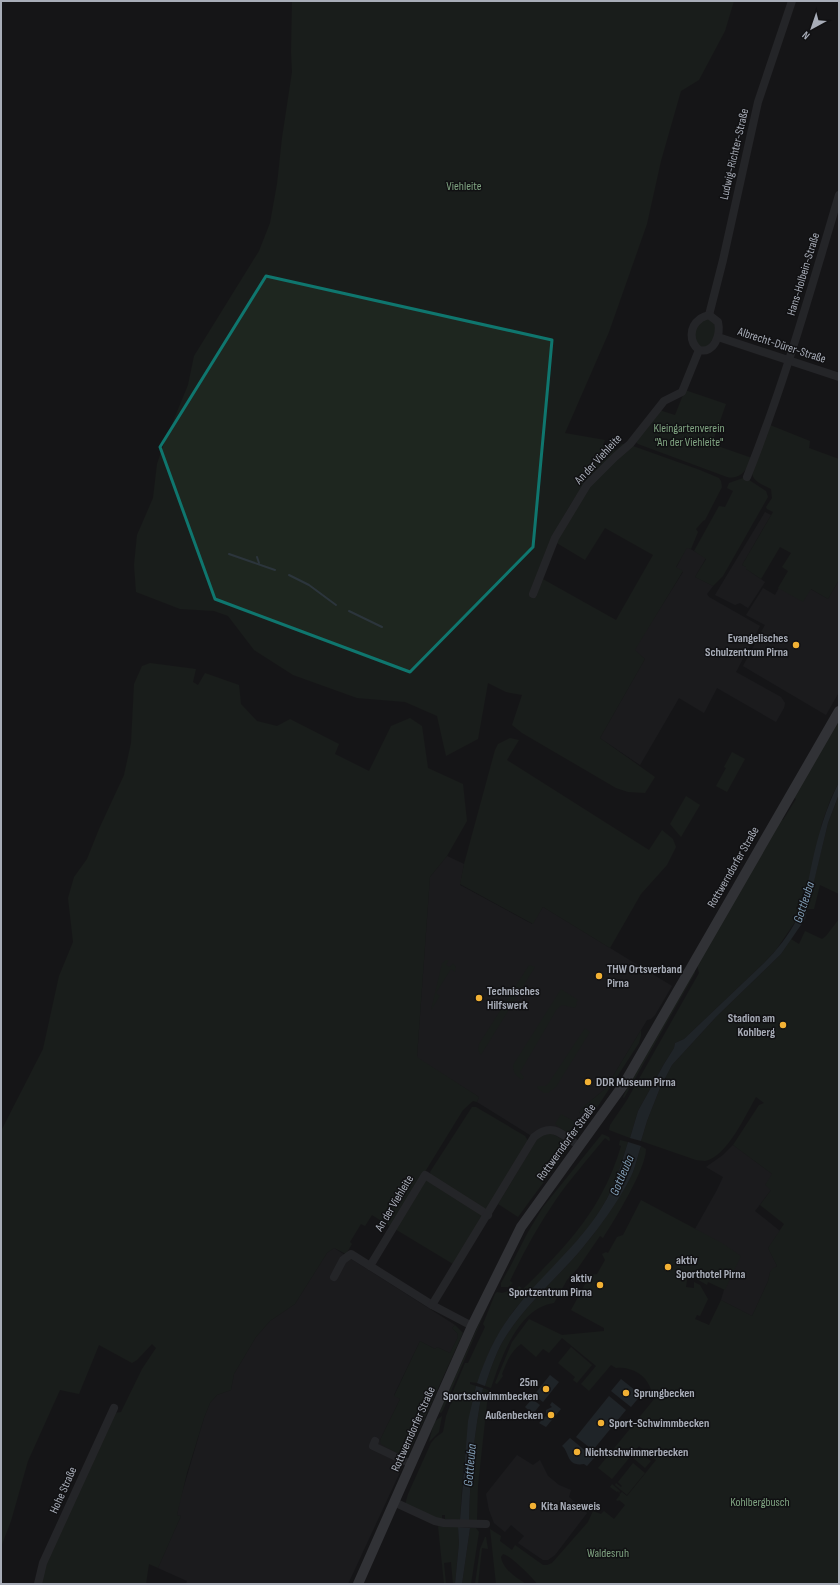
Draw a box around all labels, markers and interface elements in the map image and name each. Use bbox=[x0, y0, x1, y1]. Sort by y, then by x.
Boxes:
north arrow bbox=[792, 8, 832, 48]
text: N bbox=[799, 28, 812, 42]
street label: Ludwig-Richter-Straße bbox=[717, 107, 752, 201]
park label: Viehleite bbox=[446, 179, 482, 194]
street label: Hans-Holbein-Straße bbox=[784, 231, 823, 317]
street label: Albrecht-Dürer-Straße bbox=[735, 324, 828, 367]
park label: Kleingartenverein “An der Viehleite" bbox=[653, 421, 725, 450]
street label: An der Viehleite bbox=[571, 431, 625, 488]
place label: Evangelisches Schulzentrum Pirna bbox=[705, 631, 788, 660]
marker: Evangelisches Schulzentrum Pirna bbox=[791, 640, 801, 650]
street label: Rottwerndorfer Straße bbox=[704, 824, 763, 911]
water label: Gottleuba bbox=[790, 879, 818, 925]
place label: THW Ortsverband Pirna bbox=[607, 962, 682, 991]
marker: THW Ortsverband Pirna bbox=[594, 971, 604, 981]
place label: Technisches Hilfswerk bbox=[487, 984, 540, 1013]
marker: Technisches Hilfswerk bbox=[474, 993, 484, 1003]
place label: Stadion am Kohlberg bbox=[728, 1011, 775, 1040]
marker: Stadion am Kohlberg bbox=[778, 1020, 788, 1030]
place label: DDR Museum Pirna bbox=[596, 1075, 676, 1090]
marker: DDR Museum Pirna bbox=[583, 1077, 593, 1087]
street label: Rottwerndorfer Straße bbox=[534, 1101, 599, 1184]
water label: Gottleuba bbox=[606, 1152, 638, 1198]
street label: An der Viehleite bbox=[371, 1172, 417, 1235]
place label: aktiv Sporthotel Pirna bbox=[676, 1253, 746, 1282]
marker: aktiv Sporthotel Pirna bbox=[663, 1262, 673, 1272]
place label: aktiv Sportzentrum Pirna bbox=[509, 1271, 592, 1300]
marker: aktiv Sportzentrum Pirna bbox=[595, 1280, 605, 1290]
place label: 25m Sportschwimmbecken bbox=[443, 1375, 538, 1404]
street label: Rottwerndorfer Straße bbox=[388, 1384, 439, 1474]
marker: 25m Sportschwimmbecken bbox=[541, 1384, 551, 1394]
place label: Sprungbecken bbox=[634, 1386, 695, 1401]
marker: Sprungbecken bbox=[621, 1388, 631, 1398]
place label: Außenbecken bbox=[484, 1408, 543, 1423]
marker: Außenbecken bbox=[546, 1410, 556, 1420]
place label: Sport-Schwimmbecken bbox=[609, 1416, 709, 1431]
marker: Sport-Schwimmbecken bbox=[596, 1418, 606, 1428]
water label: Gottleuba bbox=[460, 1442, 480, 1487]
place label: Nichtschwimmerbecken bbox=[585, 1445, 688, 1460]
marker: Nichtschwimmerbecken bbox=[572, 1447, 582, 1457]
street label: Hohe Straße bbox=[47, 1464, 80, 1516]
park label: Kohlbergbusch bbox=[730, 1495, 790, 1510]
place label: Kita Naseweis bbox=[541, 1499, 601, 1514]
marker: Kita Naseweis bbox=[528, 1501, 538, 1511]
park label: Waldesruh bbox=[587, 1546, 629, 1561]

